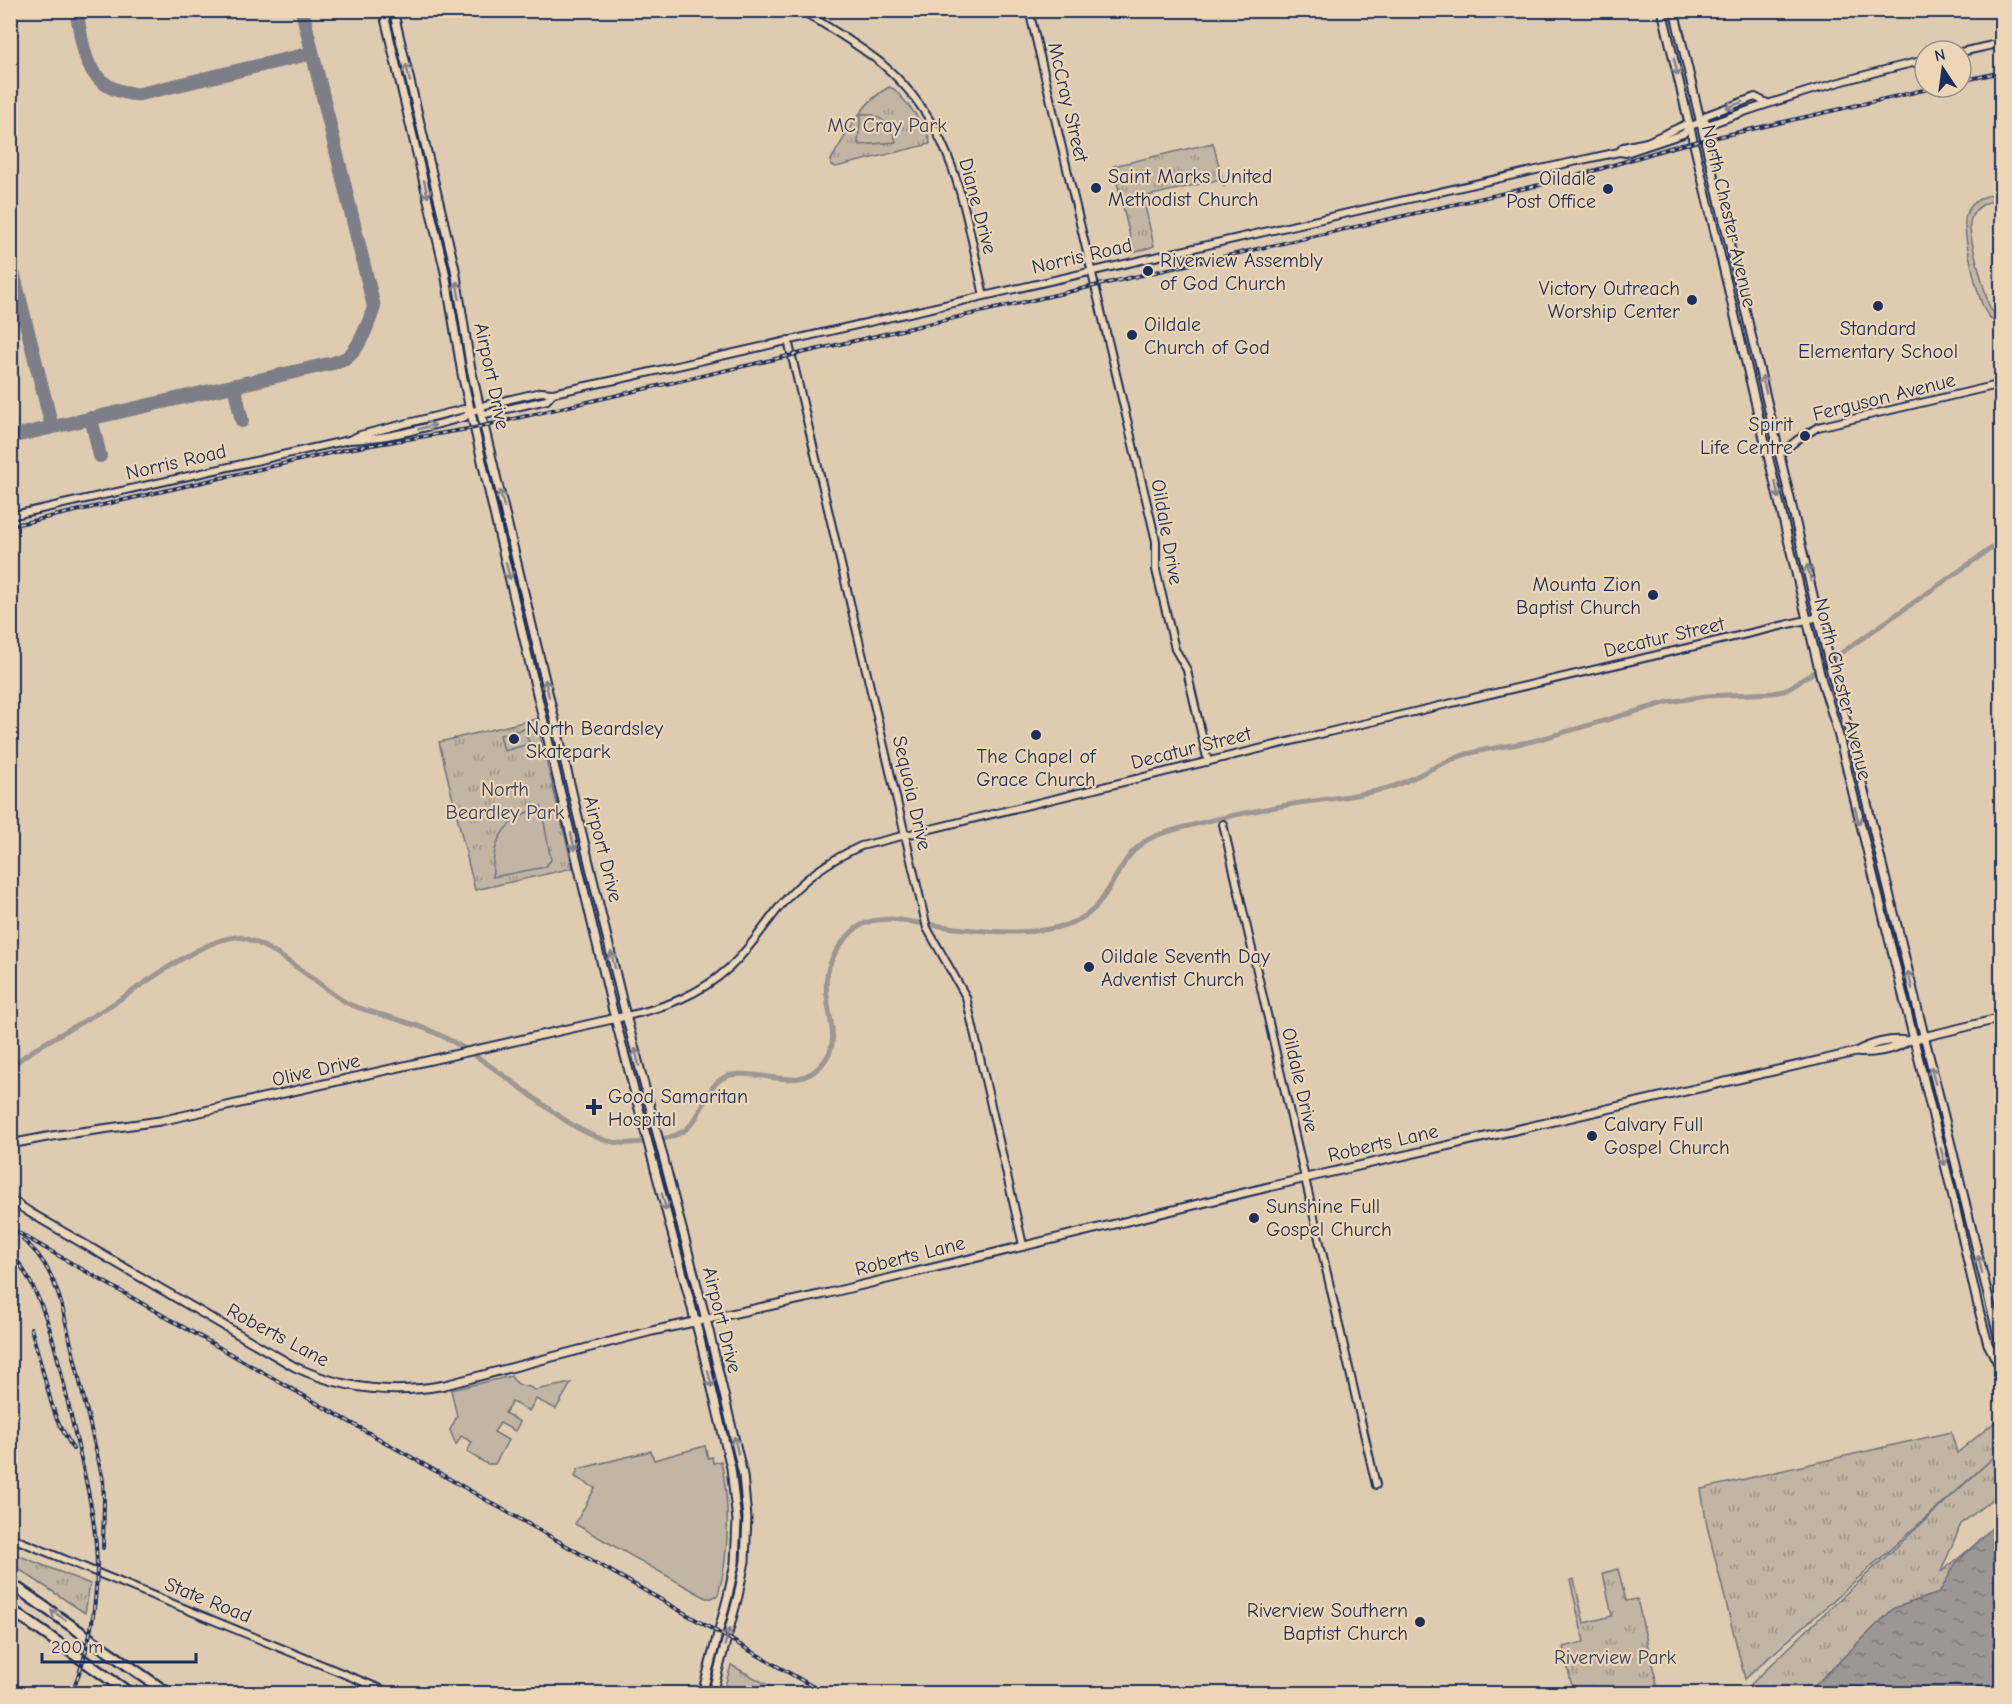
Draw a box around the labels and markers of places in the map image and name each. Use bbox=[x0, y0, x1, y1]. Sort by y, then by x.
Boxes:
place label: Saint Marks United Methodist Church bbox=[1108, 165, 1272, 211]
place label: Oildale Post Office bbox=[1506, 167, 1596, 213]
marker: Saint Marks United Methodist Church bbox=[1089, 181, 1103, 195]
marker: Oildale Post Office bbox=[1601, 182, 1615, 196]
place label: Riverview Assembly of God Church bbox=[1160, 249, 1323, 295]
marker: Riverview Assembly of God Church bbox=[1141, 264, 1155, 278]
place label: Victory Outreach Worship Center bbox=[1539, 277, 1680, 323]
marker: Victory Outreach Worship Center bbox=[1685, 293, 1699, 307]
marker: Standard Elementary School bbox=[1871, 299, 1885, 313]
place label: Oildale Church of God bbox=[1144, 313, 1270, 359]
place label: Standard Elementary School bbox=[1798, 317, 1958, 363]
marker: Oildale Church of God bbox=[1125, 328, 1139, 342]
place label: Spirit Life Centre bbox=[1700, 413, 1794, 459]
marker: Spirit Life Centre bbox=[1798, 429, 1812, 443]
place label: Mounta Zion Baptist Church bbox=[1516, 573, 1641, 619]
marker: Mounta Zion Baptist Church bbox=[1646, 588, 1660, 602]
place label: North Beardsley Skatepark bbox=[526, 717, 663, 763]
marker: The Chapel of Grace Church bbox=[1029, 728, 1043, 742]
marker: North Beardsley Skatepark bbox=[507, 732, 521, 746]
place label: The Chapel of Grace Church bbox=[976, 745, 1097, 791]
place label: Oildale Seventh Day Adventist Church bbox=[1101, 945, 1270, 991]
marker: Oildale Seventh Day Adventist Church bbox=[1082, 960, 1096, 974]
place label: Good Samaritan Hospital bbox=[608, 1085, 748, 1131]
marker: Good Samaritan Hospital bbox=[585, 1098, 603, 1116]
place label: Calvary Full Gospel Church bbox=[1604, 1113, 1730, 1159]
marker: Calvary Full Gospel Church bbox=[1585, 1129, 1599, 1143]
place label: Sunshine Full Gospel Church bbox=[1266, 1195, 1392, 1241]
marker: Sunshine Full Gospel Church bbox=[1247, 1211, 1261, 1225]
place label: Riverview Southern Baptist Church bbox=[1247, 1599, 1408, 1645]
marker: Riverview Southern Baptist Church bbox=[1413, 1615, 1427, 1629]

